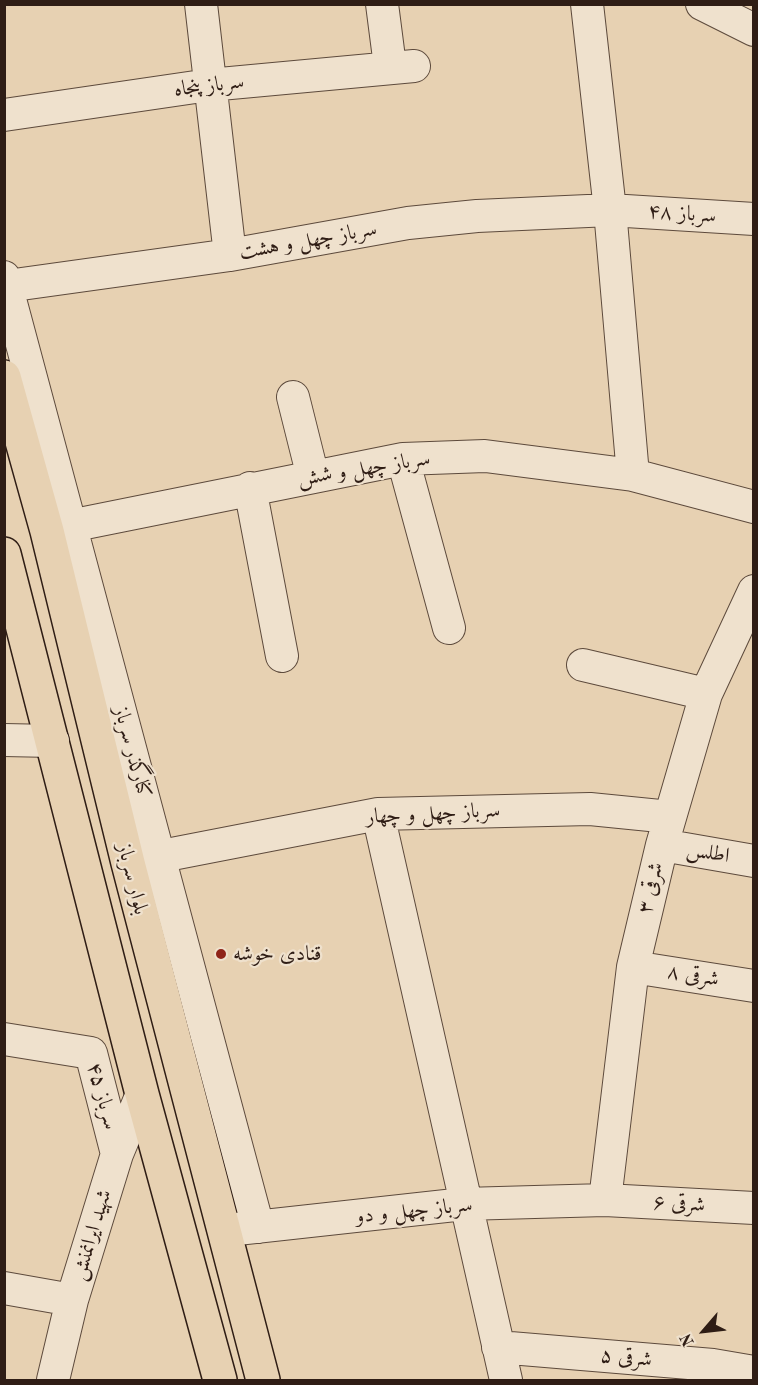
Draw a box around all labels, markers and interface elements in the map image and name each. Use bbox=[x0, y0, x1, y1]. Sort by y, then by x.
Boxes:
street label: سرباز پنجاه bbox=[173, 69, 245, 103]
street label: سرباز ۴۸ bbox=[647, 199, 717, 229]
street label: سرباز چهل و هشت bbox=[237, 217, 379, 265]
street label: سرباز چهل و شش bbox=[296, 446, 432, 492]
street label: کنارگذر سرباز bbox=[108, 704, 156, 800]
street label: سرباز چهل و چهار bbox=[365, 798, 501, 830]
street label: اطلس bbox=[685, 837, 731, 869]
street label: بلوار سرباز bbox=[111, 841, 153, 917]
street label: شرقی ۳ bbox=[633, 860, 669, 916]
place label: قنادی خوشه bbox=[233, 941, 321, 967]
marker: قنادی خوشه bbox=[214, 947, 228, 961]
street label: ۸ شرقی bbox=[665, 959, 721, 993]
street label: سرباز ۴۵ bbox=[81, 1060, 123, 1132]
street label: شهید ایرانمنش bbox=[66, 1186, 118, 1284]
street label: ۶ شرقی bbox=[652, 1190, 706, 1218]
street label: سرباز چهل و دو bbox=[354, 1192, 474, 1230]
north arrow bbox=[674, 1301, 734, 1361]
text: N bbox=[678, 1330, 698, 1349]
street label: شرقی ۵ bbox=[599, 1343, 653, 1373]

